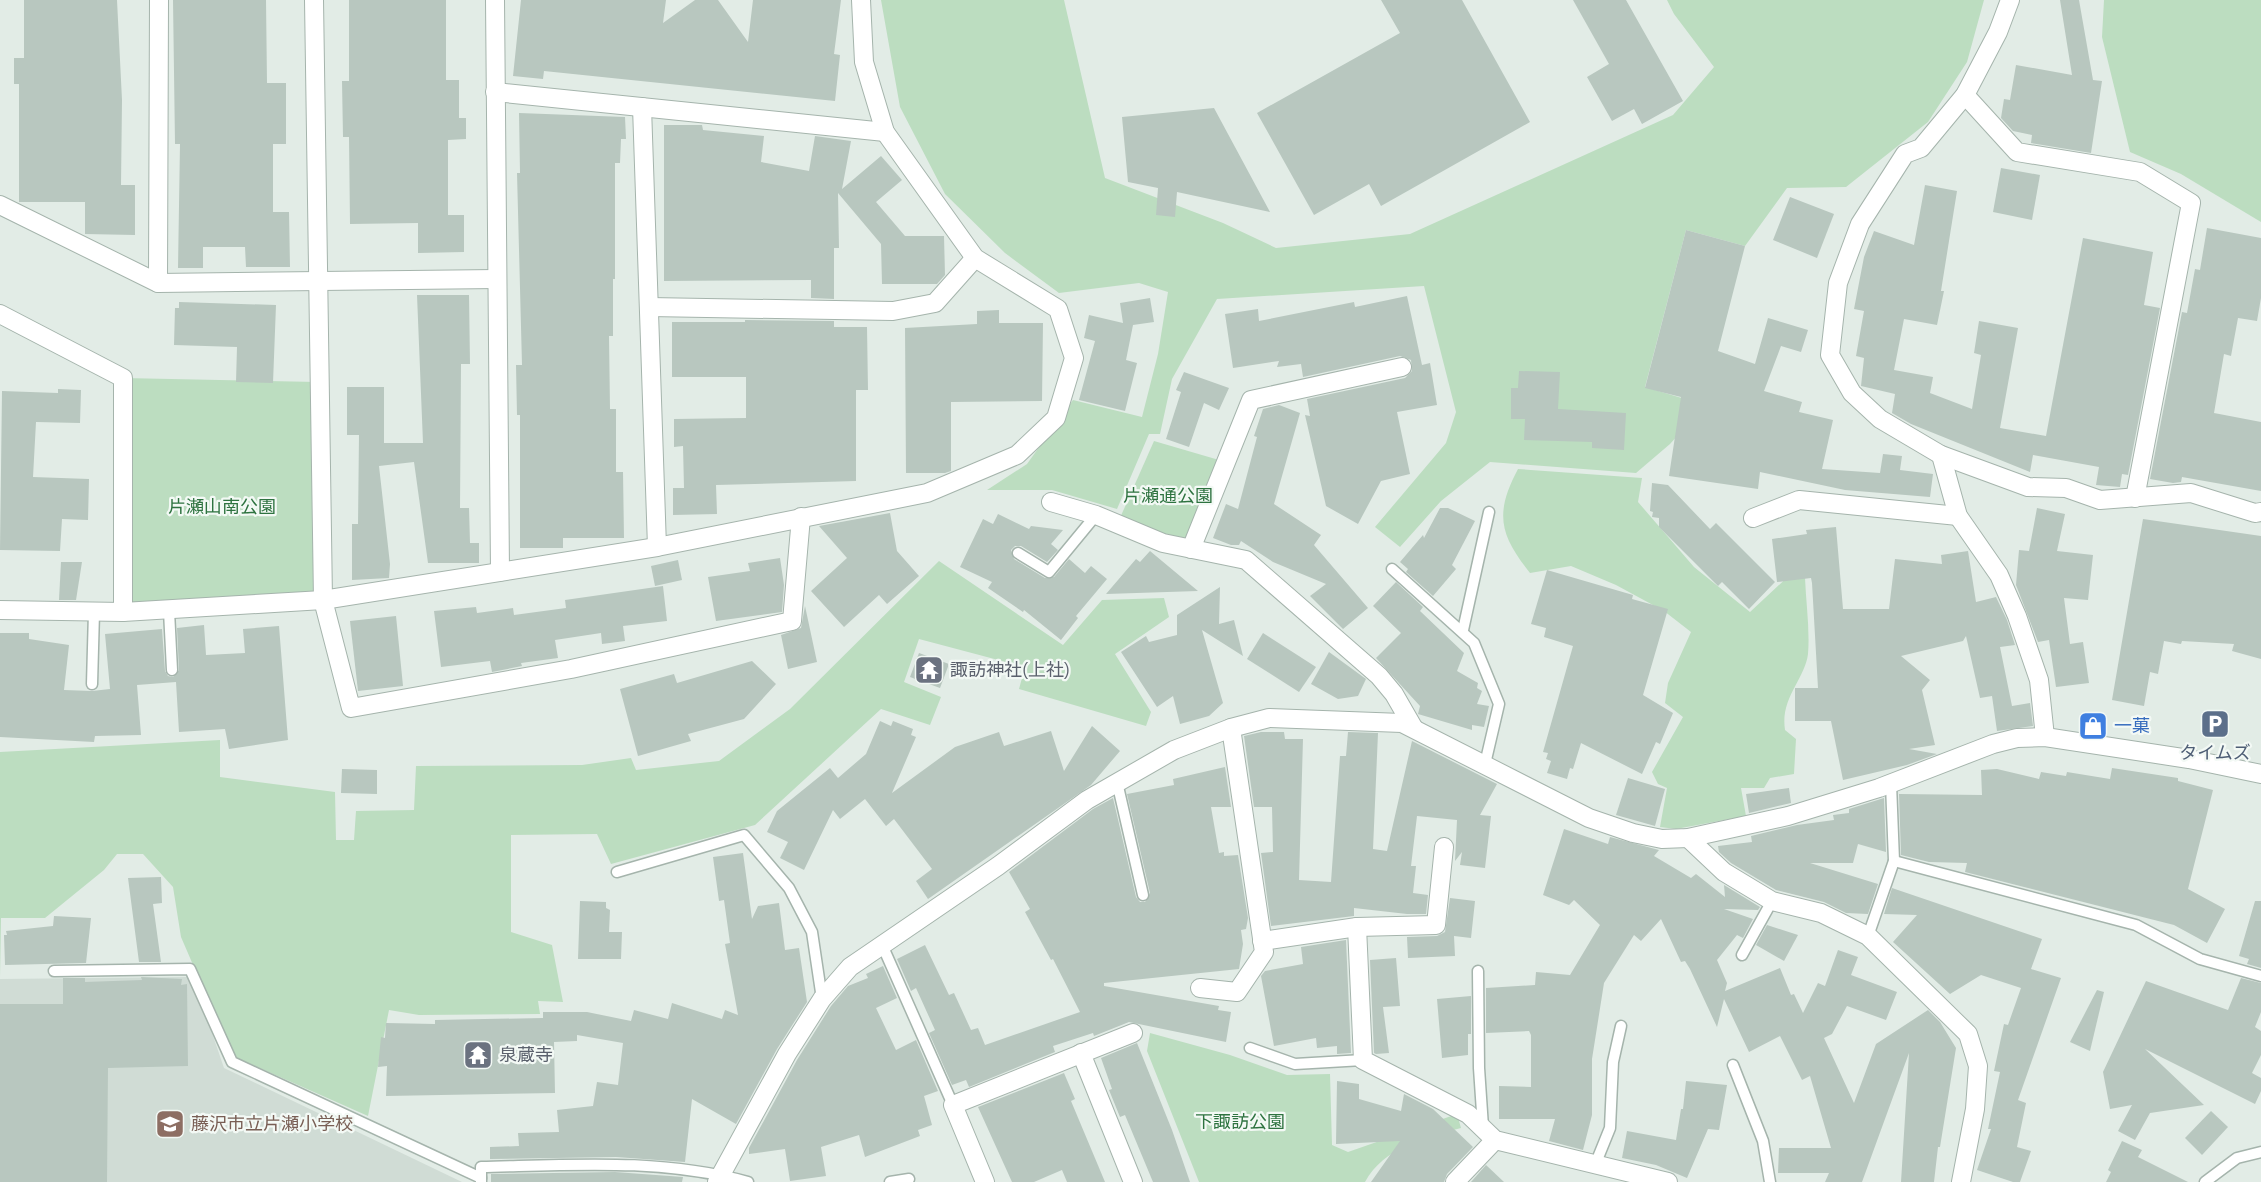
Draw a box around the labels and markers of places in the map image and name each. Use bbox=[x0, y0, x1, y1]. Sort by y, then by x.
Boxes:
temple icon: 諏訪神社(上社) bbox=[913, 654, 945, 686]
place label: 諏訪神社(上社) bbox=[950, 658, 1070, 681]
parking icon: タイムズ bbox=[2199, 708, 2231, 740]
shop icon: 一菓 bbox=[2077, 710, 2109, 742]
place label: 一菓 bbox=[2114, 714, 2150, 737]
place label: タイムズ bbox=[2179, 741, 2251, 764]
temple icon: 泉蔵寺 bbox=[462, 1039, 494, 1071]
place label: 泉蔵寺 bbox=[499, 1043, 553, 1066]
school or university icon: 藤沢市立片瀬小学校 bbox=[154, 1108, 186, 1140]
place label: 藤沢市立片瀬小学校 bbox=[191, 1112, 353, 1135]

